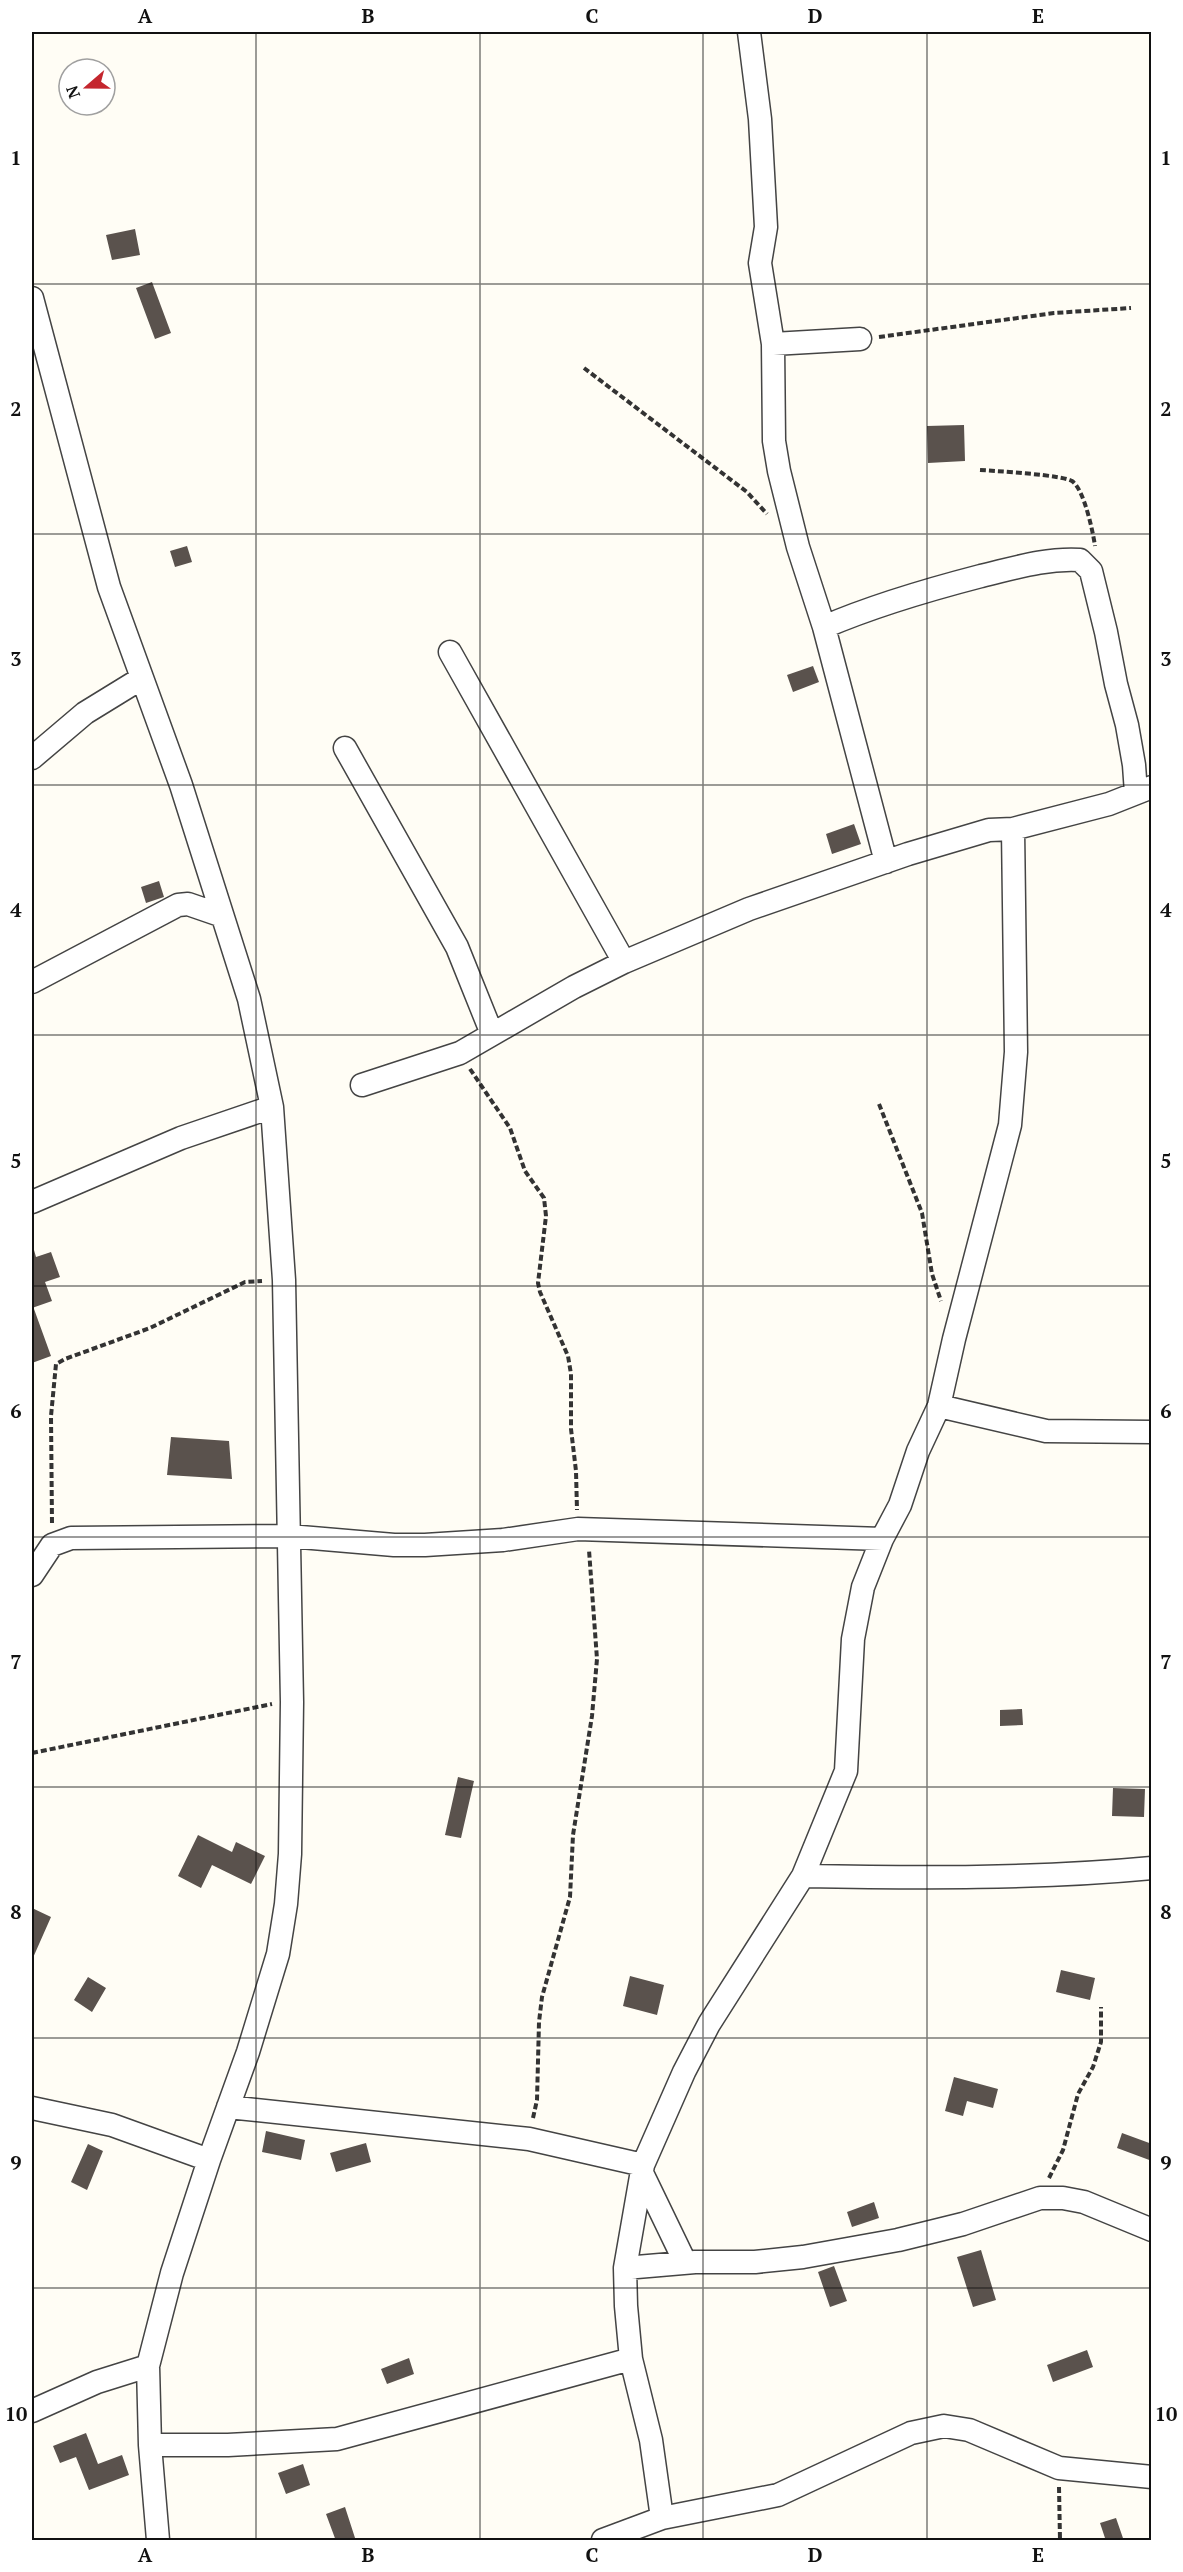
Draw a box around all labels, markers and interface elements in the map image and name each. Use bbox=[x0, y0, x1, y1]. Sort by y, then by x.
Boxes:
text: A bbox=[138, 2, 153, 29]
text: B bbox=[362, 2, 375, 29]
text: C bbox=[585, 2, 599, 29]
text: D bbox=[808, 2, 822, 29]
text: E bbox=[1032, 2, 1044, 29]
north arrow bbox=[57, 57, 117, 117]
text: N bbox=[60, 83, 85, 102]
text: 1 bbox=[10, 144, 22, 171]
text: 1 bbox=[1160, 144, 1172, 171]
text: 2 bbox=[10, 395, 22, 422]
text: 2 bbox=[1160, 395, 1172, 422]
text: 3 bbox=[10, 645, 22, 672]
text: 3 bbox=[1160, 645, 1172, 672]
text: 4 bbox=[10, 896, 22, 923]
text: 4 bbox=[1160, 896, 1172, 923]
text: 5 bbox=[10, 1147, 22, 1174]
text: 5 bbox=[1160, 1147, 1172, 1174]
text: 6 bbox=[10, 1397, 22, 1424]
text: 6 bbox=[1160, 1397, 1172, 1424]
text: 7 bbox=[10, 1648, 22, 1675]
text: 7 bbox=[1160, 1648, 1172, 1675]
text: 8 bbox=[10, 1898, 22, 1925]
text: 8 bbox=[1160, 1898, 1172, 1925]
text: 9 bbox=[10, 2149, 22, 2176]
text: 9 bbox=[1160, 2149, 1172, 2176]
text: 10 bbox=[5, 2400, 27, 2427]
text: 10 bbox=[1155, 2400, 1177, 2427]
text: A bbox=[138, 2541, 153, 2568]
text: B bbox=[362, 2541, 375, 2568]
text: C bbox=[585, 2541, 599, 2568]
text: D bbox=[808, 2541, 822, 2568]
text: E bbox=[1032, 2541, 1044, 2568]

